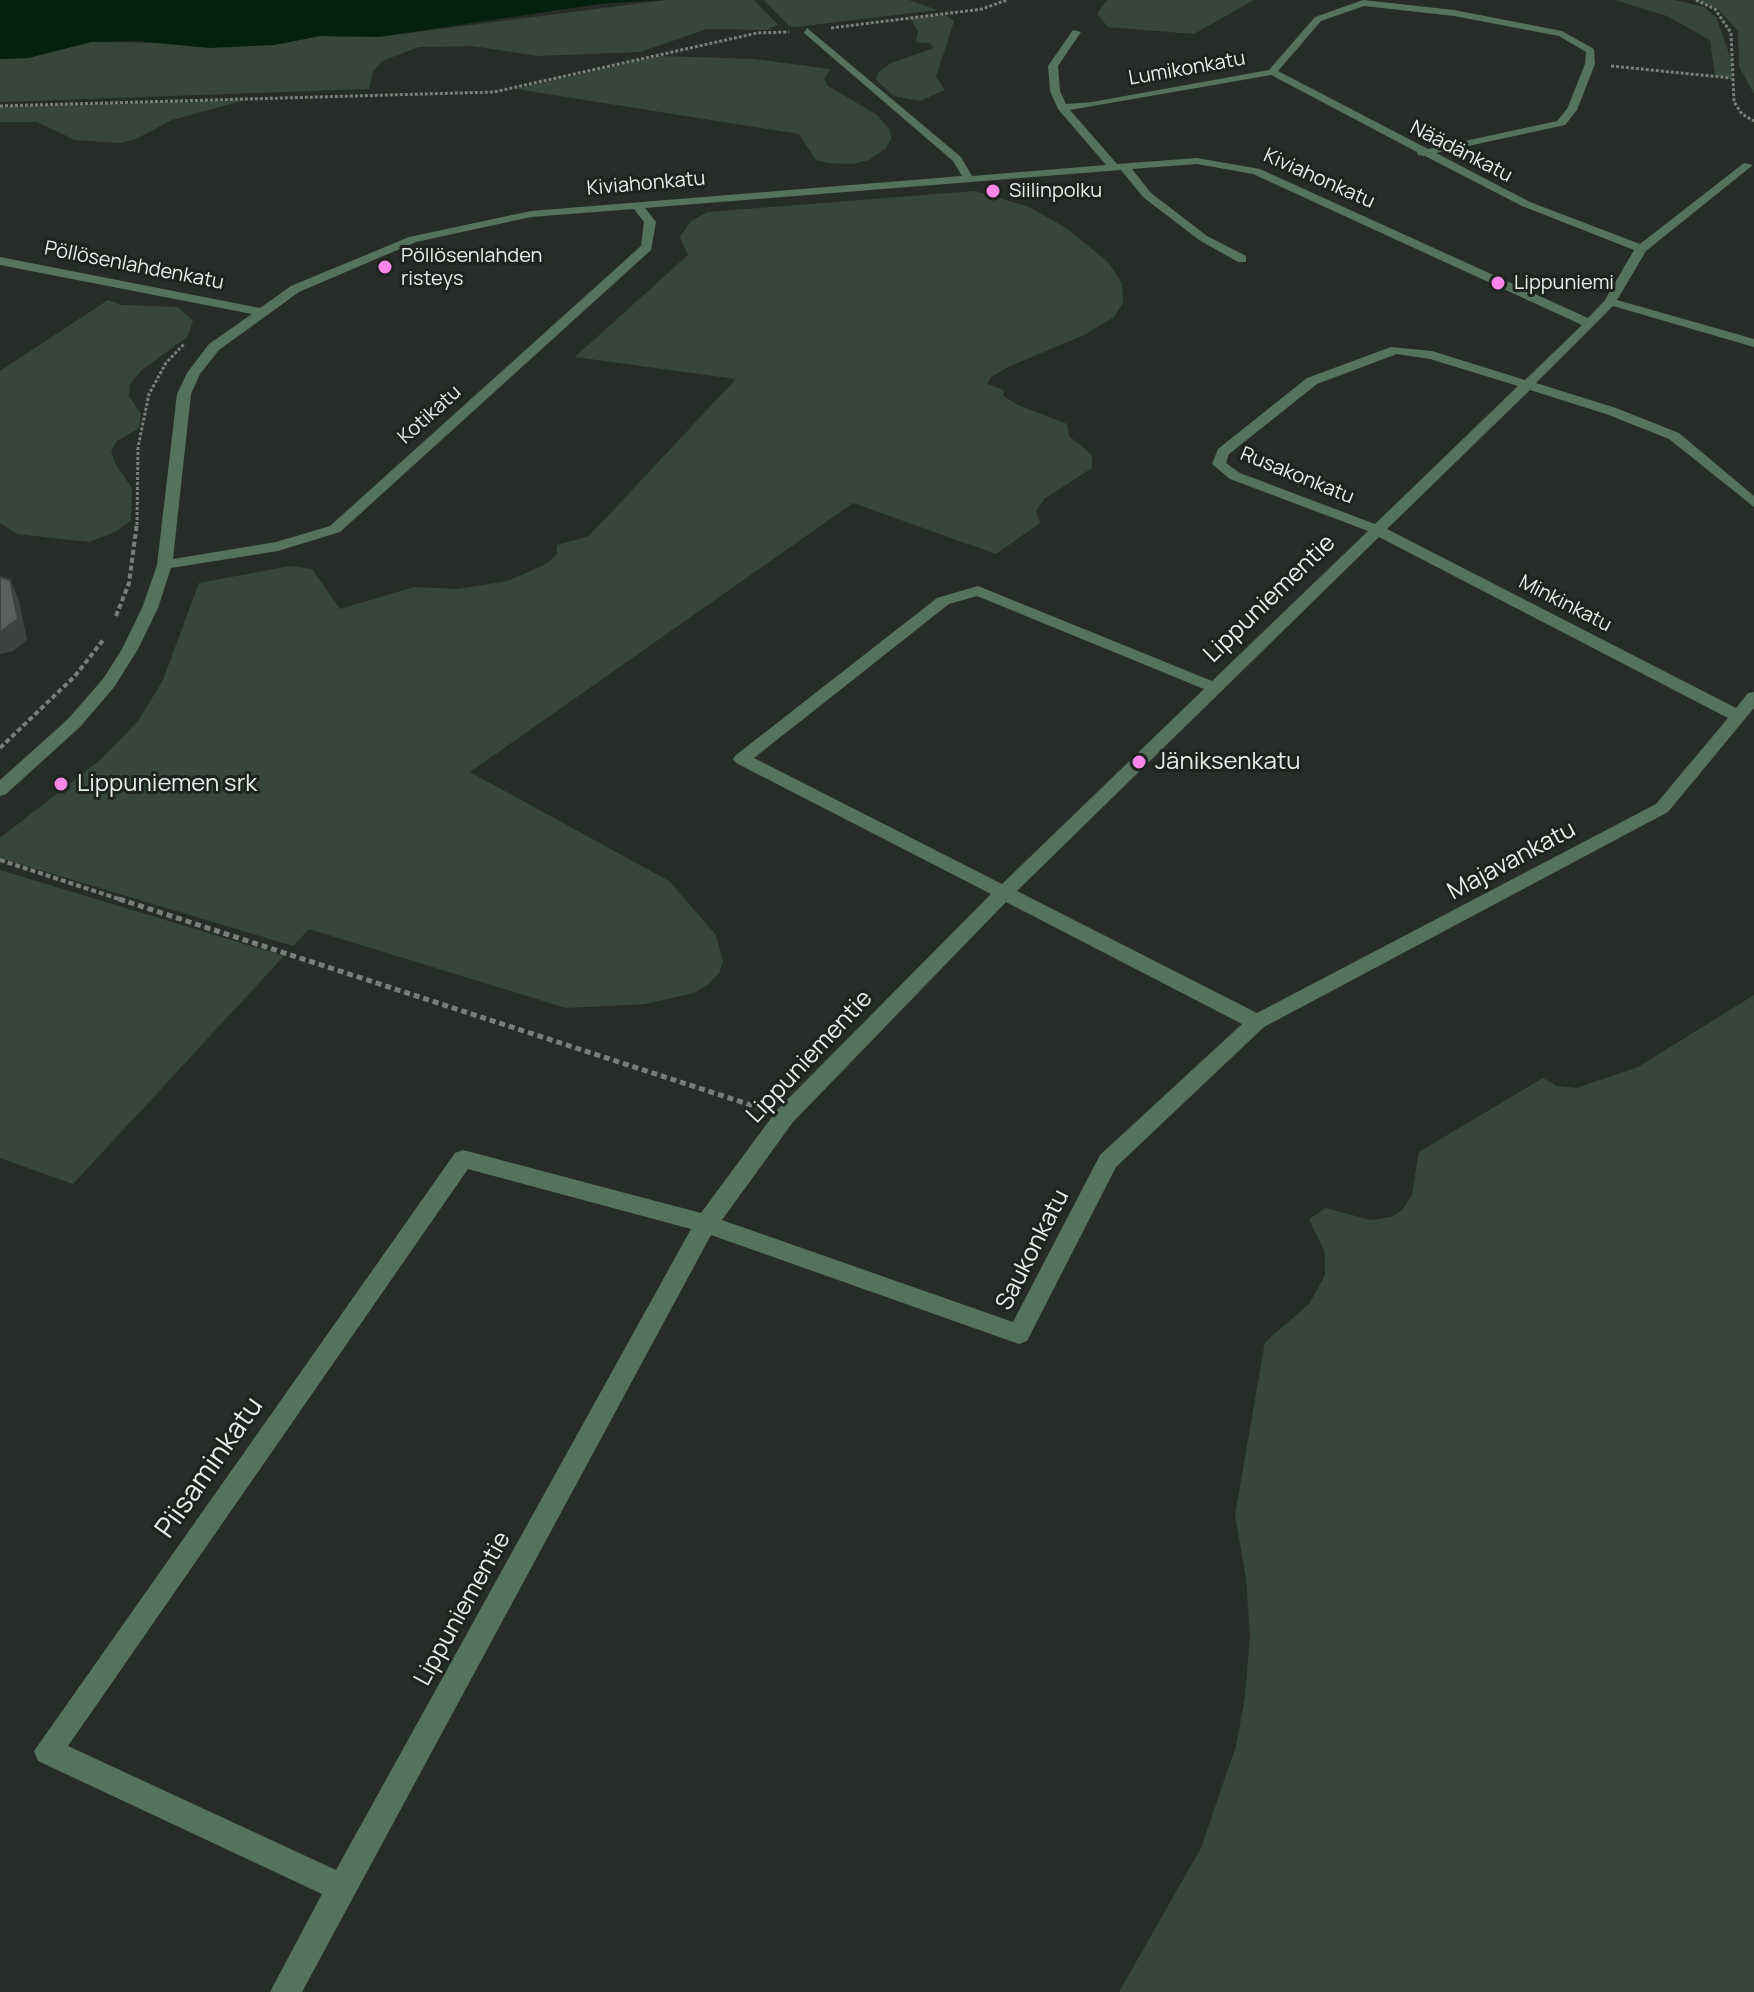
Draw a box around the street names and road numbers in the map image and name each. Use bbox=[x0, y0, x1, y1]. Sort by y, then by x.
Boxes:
street label: Lumikonkatu bbox=[1127, 47, 1247, 91]
street label: Näädänkatu bbox=[1406, 116, 1516, 188]
street label: Kiviahonkatu bbox=[1260, 144, 1378, 214]
street label: Kiviahonkatu bbox=[586, 167, 706, 201]
street label: Pöllösenlahdenkatu bbox=[42, 237, 226, 295]
street label: Kotikatu bbox=[394, 380, 466, 450]
street label: Rusakonkatu bbox=[1237, 442, 1357, 510]
street label: Lippuniementie bbox=[1198, 529, 1342, 669]
street label: Minkinkatu bbox=[1515, 570, 1615, 638]
street label: Majavankatu bbox=[1443, 815, 1581, 907]
street label: Lippuniementie bbox=[741, 984, 879, 1130]
street label: Saukonkatu bbox=[990, 1185, 1076, 1315]
street label: Piisaminkatu bbox=[149, 1391, 271, 1545]
street label: Lippuniementie bbox=[409, 1527, 517, 1691]

